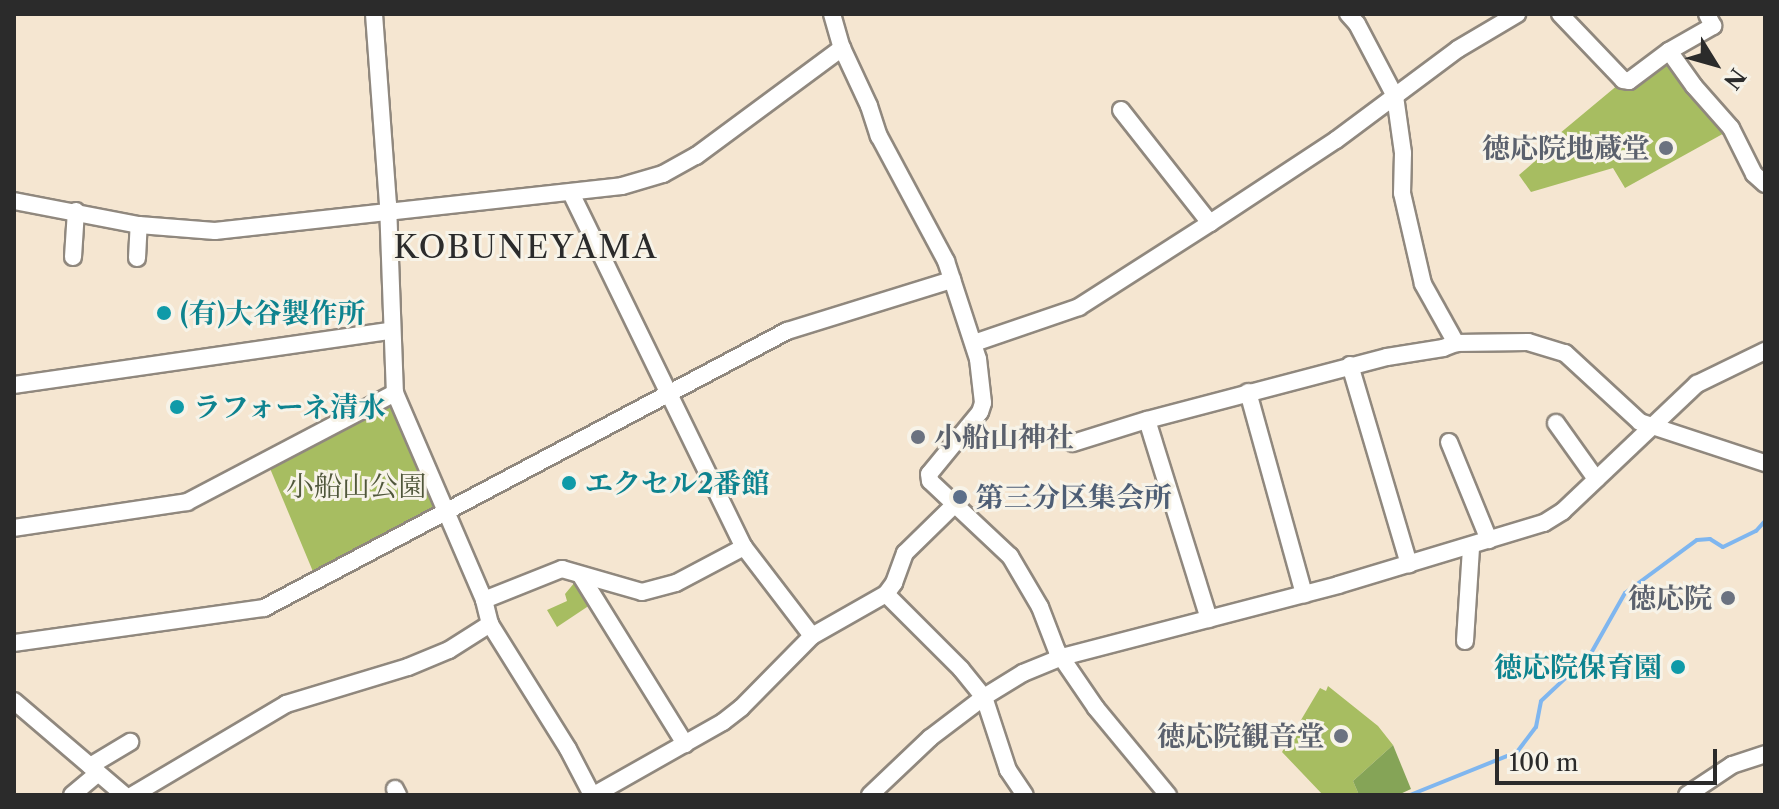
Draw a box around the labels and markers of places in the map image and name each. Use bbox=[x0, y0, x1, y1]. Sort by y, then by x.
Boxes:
place label: 徳応院地蔵堂 bbox=[1482, 131, 1650, 165]
marker: 徳応院地蔵堂 bbox=[1657, 139, 1675, 157]
place label: (有)大谷製作所 bbox=[180, 296, 365, 330]
marker: (有)大谷製作所 bbox=[155, 304, 173, 322]
place label: ラフォーネ清水 bbox=[193, 390, 389, 424]
marker: ラフォーネ清水 bbox=[168, 398, 186, 416]
place label: 小船山神社 bbox=[934, 420, 1074, 454]
marker: 小船山神社 bbox=[909, 428, 927, 446]
place label: エクセル2番館 bbox=[585, 466, 770, 500]
marker: エクセル2番館 bbox=[560, 474, 578, 492]
place label: 第三分区集会所 bbox=[976, 480, 1172, 514]
marker: 第三分区集会所 bbox=[951, 488, 969, 506]
place label: 徳応院 bbox=[1628, 581, 1712, 615]
marker: 徳応院 bbox=[1719, 589, 1737, 607]
place label: 徳応院保育園 bbox=[1494, 650, 1662, 684]
marker: 徳応院保育園 bbox=[1669, 658, 1687, 676]
place label: 徳応院観音堂 bbox=[1157, 719, 1325, 753]
marker: 徳応院観音堂 bbox=[1332, 727, 1350, 745]

